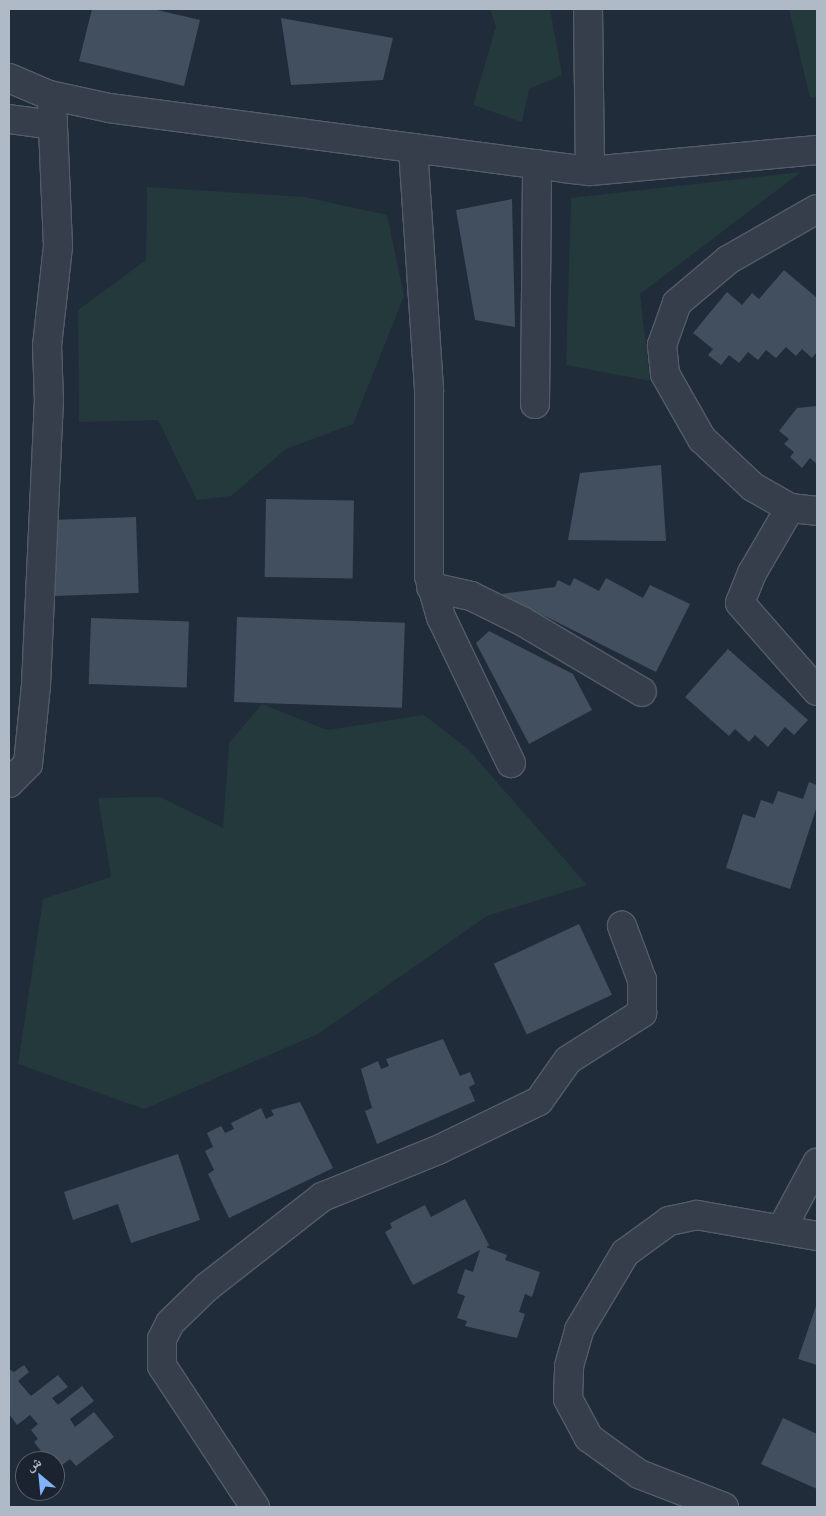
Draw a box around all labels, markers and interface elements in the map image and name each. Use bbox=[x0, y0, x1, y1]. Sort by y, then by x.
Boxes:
north arrow bbox=[15, 1451, 65, 1501]
text: ش bbox=[22, 1451, 44, 1475]

